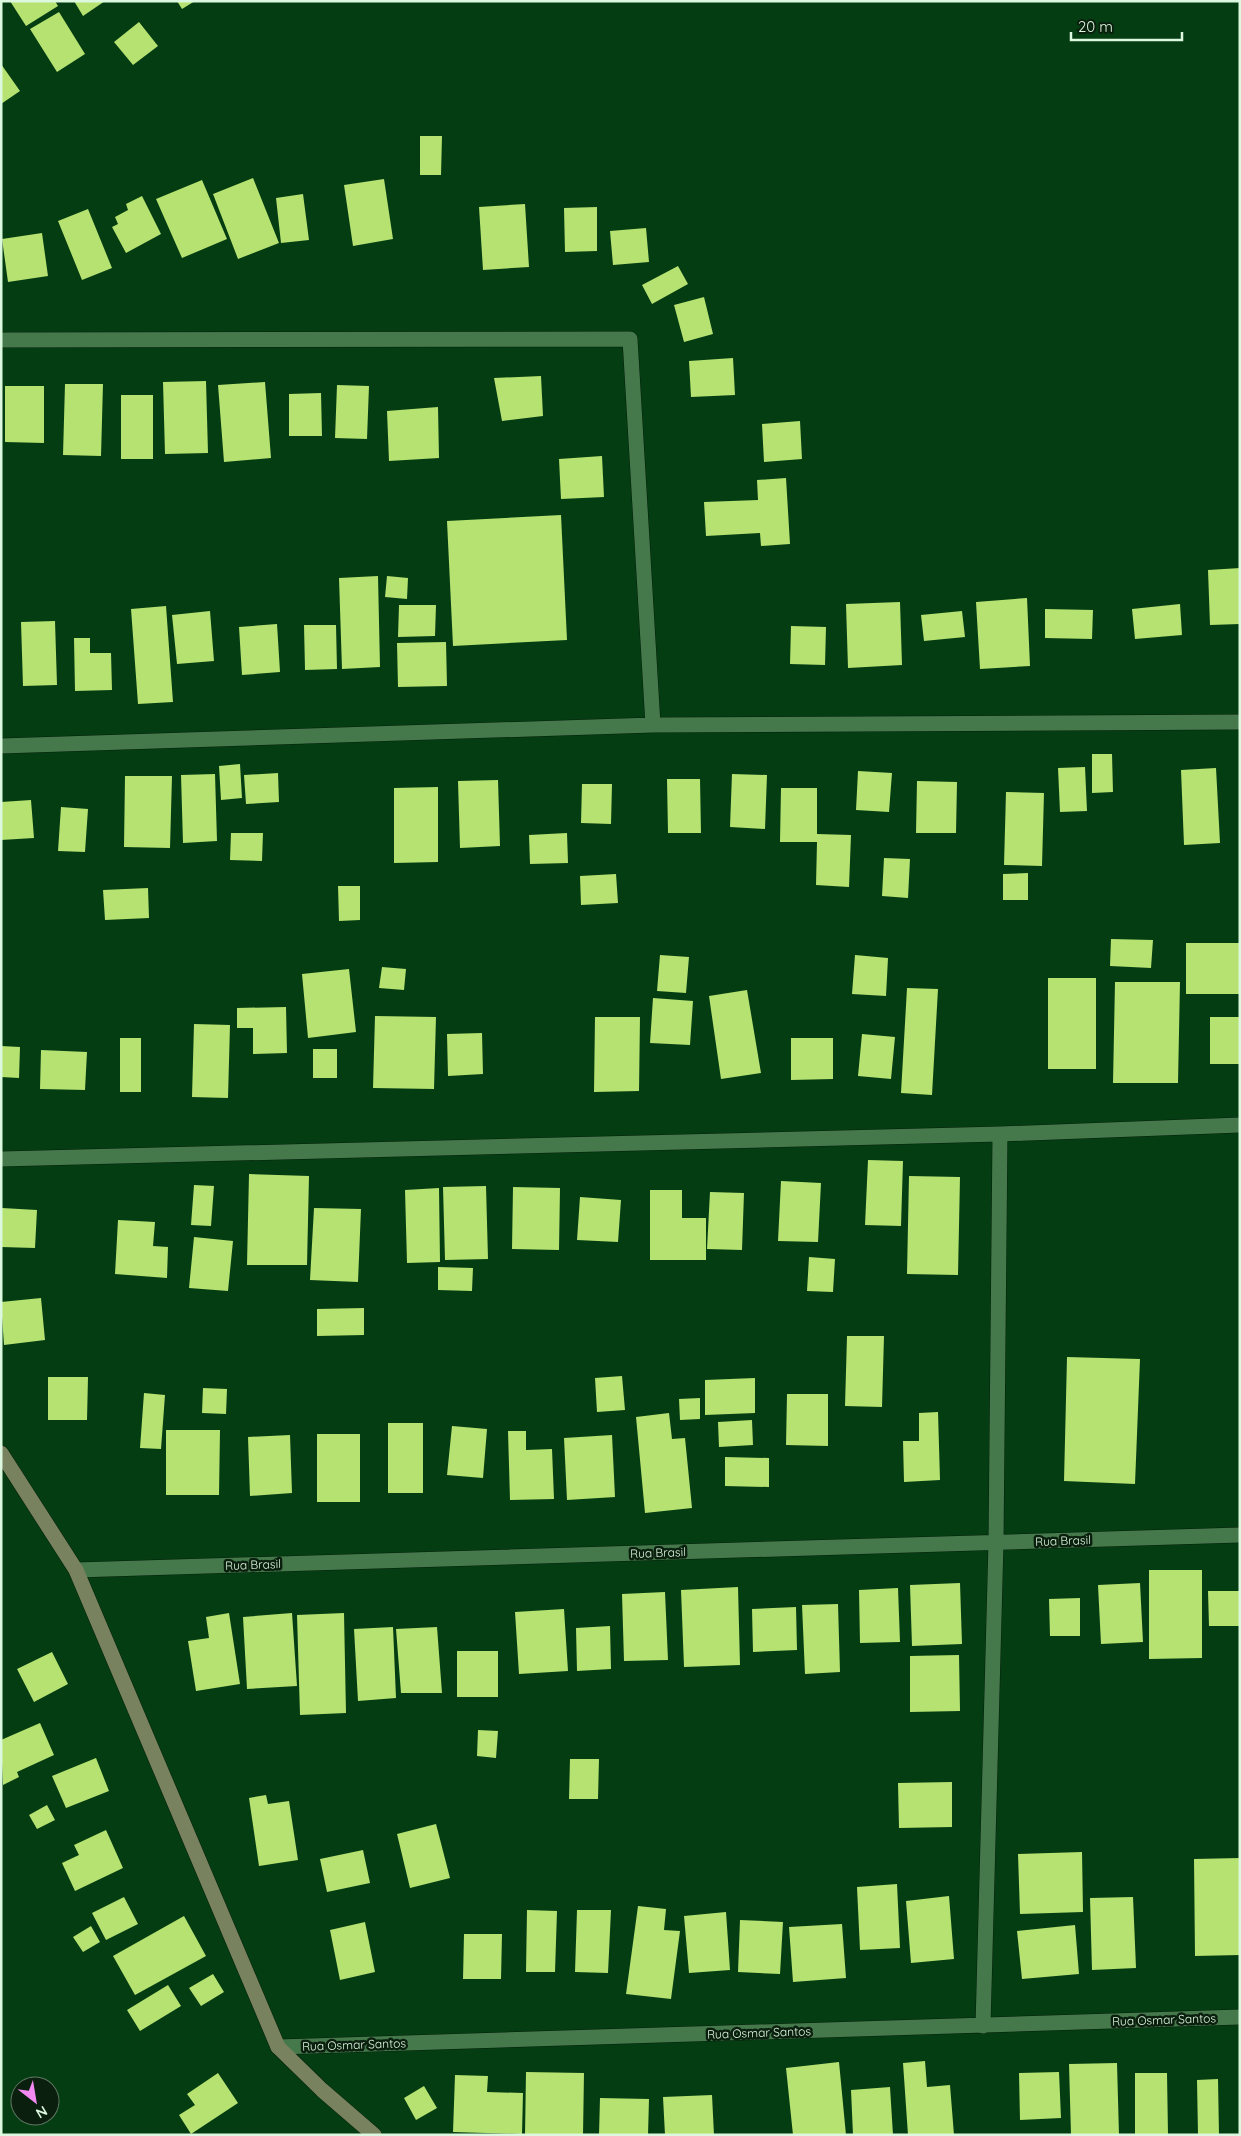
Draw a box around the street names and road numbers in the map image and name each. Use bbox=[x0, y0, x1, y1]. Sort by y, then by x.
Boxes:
street label: Rua Brasil bbox=[1035, 1532, 1091, 1549]
street label: Rua Brasil bbox=[630, 1544, 686, 1561]
street label: Rua Brasil bbox=[225, 1556, 281, 1573]
street label: Rua Osmar Santos bbox=[1112, 2010, 1217, 2029]
street label: Rua Osmar Santos bbox=[707, 2023, 812, 2042]
street label: Rua Osmar Santos bbox=[302, 2035, 407, 2054]

